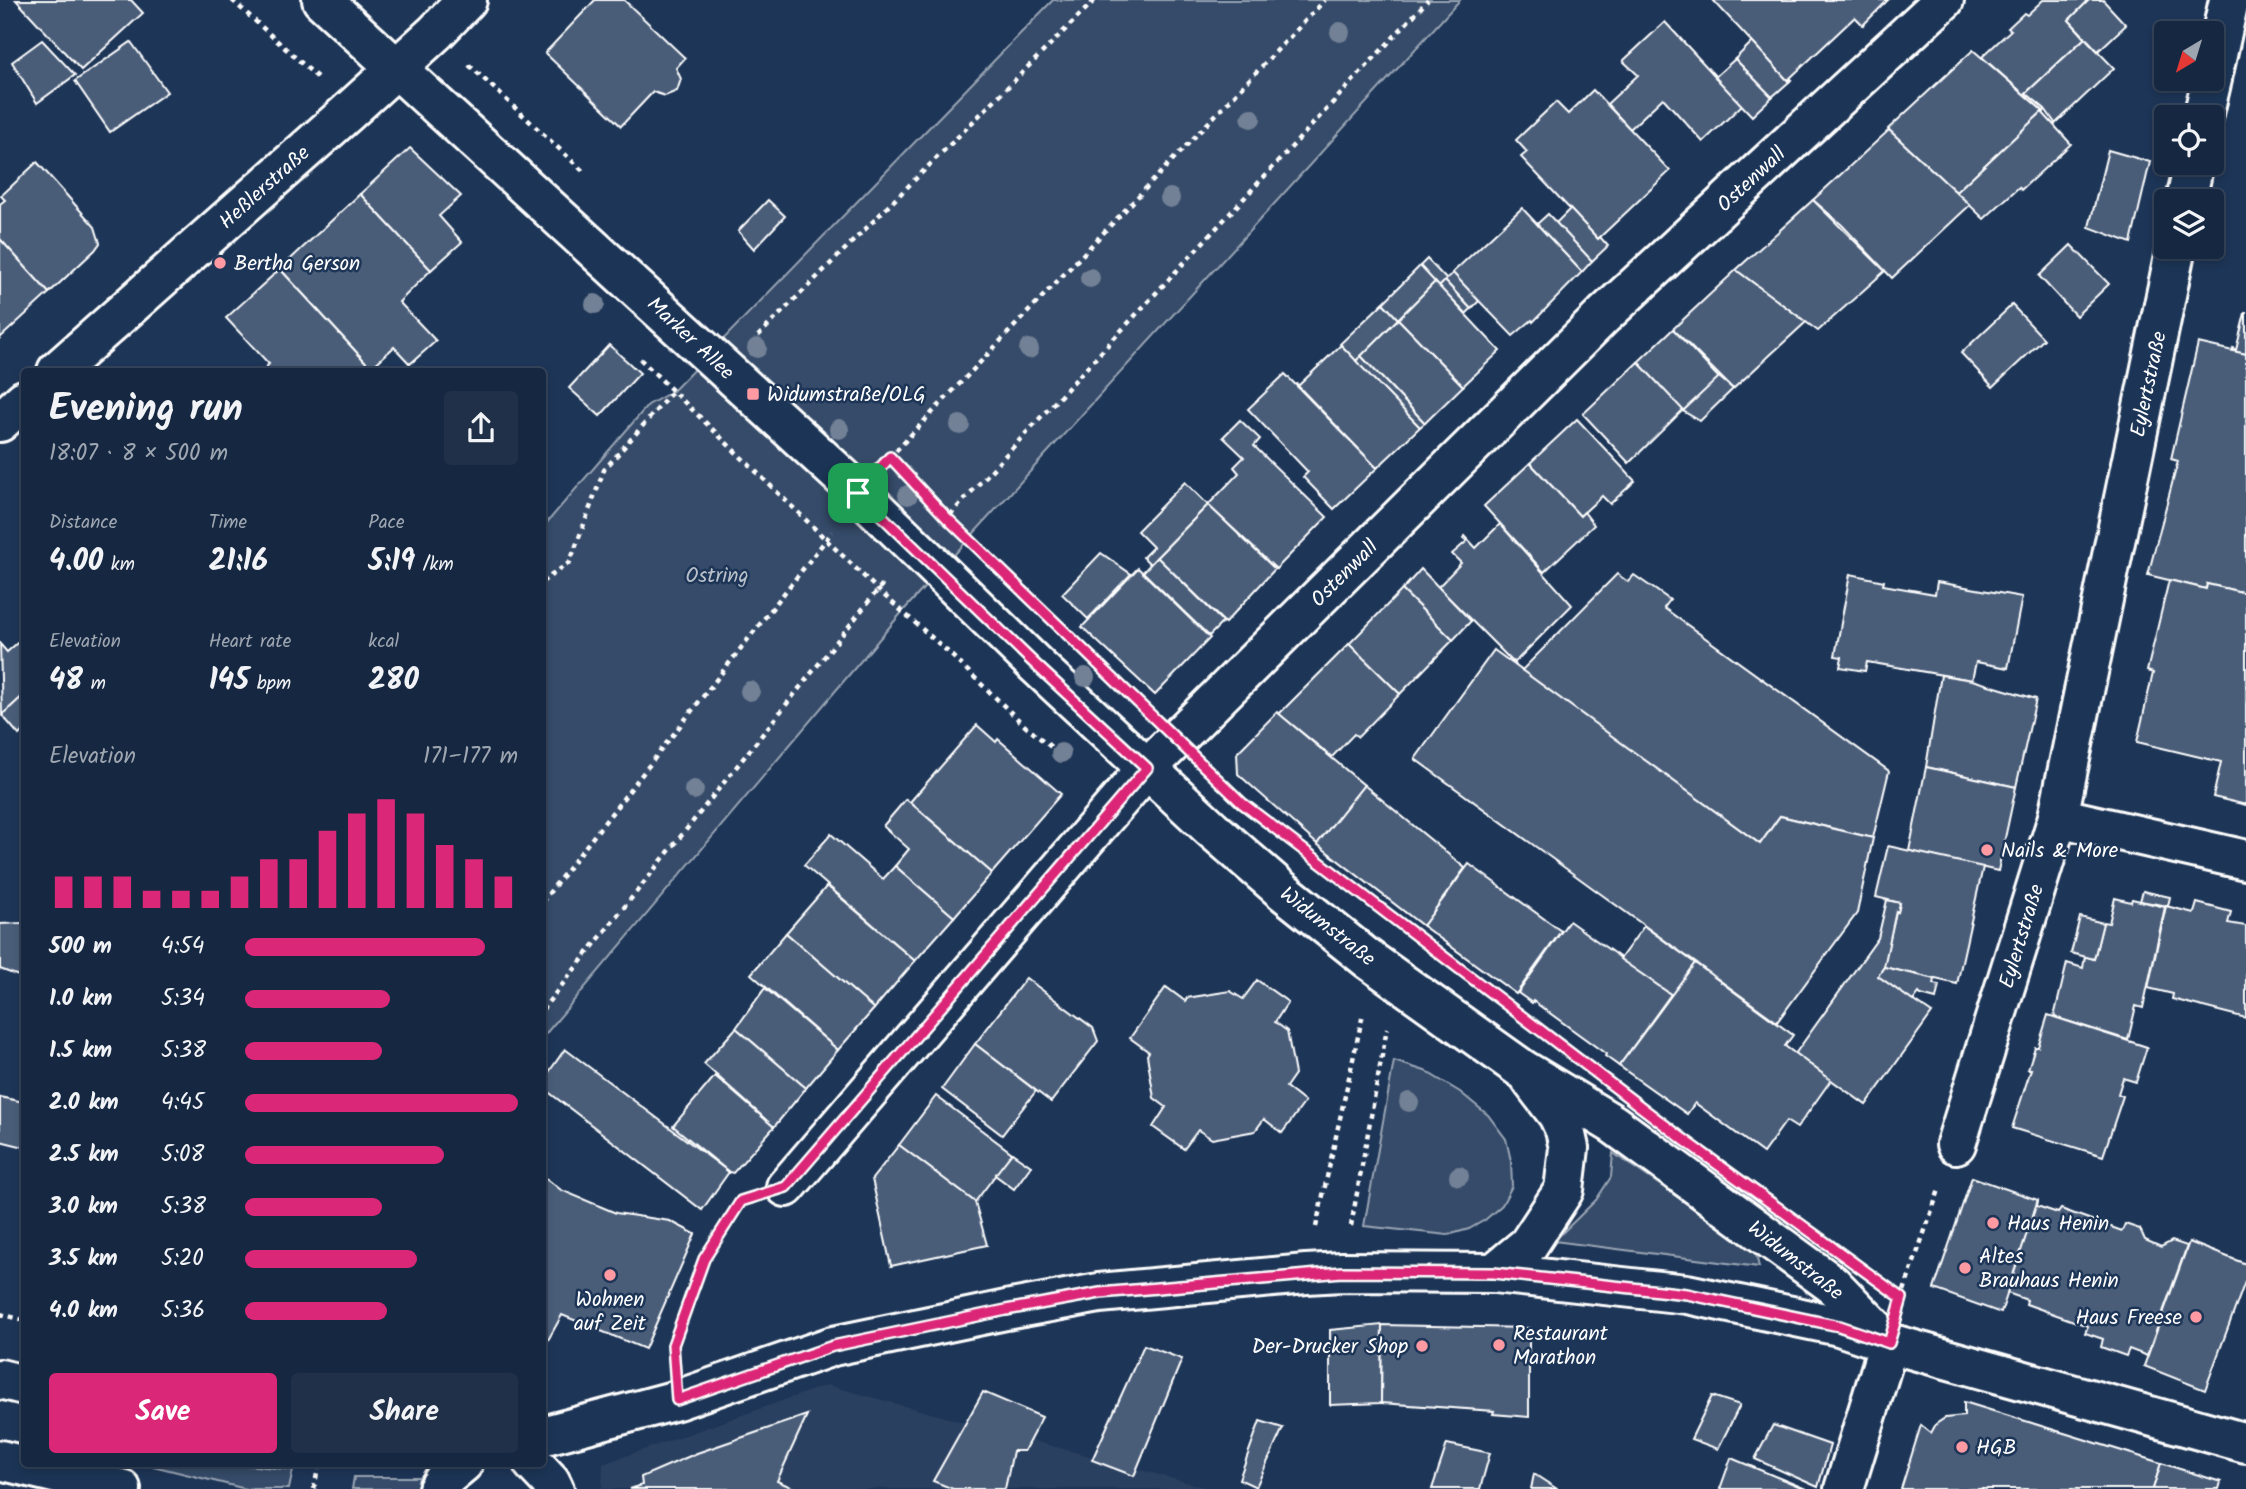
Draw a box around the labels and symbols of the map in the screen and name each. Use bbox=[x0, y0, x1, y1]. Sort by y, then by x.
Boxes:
north arrow bbox=[2154, 21, 2224, 91]
street label: Heßlerstraße bbox=[212, 138, 318, 238]
street label: Ostenwall bbox=[1710, 139, 1794, 221]
place label: Bertha Gerson bbox=[234, 248, 360, 281]
marker: Bertha Gerson bbox=[212, 255, 228, 271]
street label: Marker Allee bbox=[638, 290, 742, 389]
street label: Eylertstraße bbox=[2122, 328, 2177, 440]
place label: Widumstraße/OLG bbox=[767, 379, 926, 412]
marker: Widumstraße/OLG bbox=[745, 386, 761, 402]
pin bbox=[828, 463, 888, 523]
street label: Ostenwall bbox=[1303, 532, 1387, 616]
park label: Ostring bbox=[685, 560, 749, 593]
place label: Nails & More bbox=[2001, 835, 2119, 868]
marker: Nails & More bbox=[1979, 842, 1995, 858]
street label: Widumstraße bbox=[1272, 879, 1383, 976]
street label: Eylertstraße bbox=[1991, 880, 2054, 993]
place label: Haus Henin bbox=[2007, 1208, 2109, 1241]
street label: Widumstraße bbox=[1740, 1213, 1851, 1310]
marker: Haus Henin bbox=[1985, 1215, 2001, 1231]
place label: Altes Brauhaus Henin bbox=[1979, 1241, 2119, 1298]
marker: Altes Brauhaus Henin bbox=[1957, 1260, 1973, 1276]
marker: Wohnen auf Zeit bbox=[602, 1267, 618, 1283]
place label: Wohnen auf Zeit bbox=[574, 1284, 647, 1341]
place label: Haus Freese bbox=[2075, 1302, 2183, 1335]
marker: Haus Freese bbox=[2188, 1309, 2204, 1325]
place label: Restaurant Marathon bbox=[1513, 1318, 1609, 1375]
place label: Der-Drucker Shop bbox=[1252, 1331, 1408, 1364]
marker: Restaurant Marathon bbox=[1491, 1337, 1507, 1353]
marker: Der-Drucker Shop bbox=[1414, 1338, 1430, 1354]
place label: HGB bbox=[1976, 1432, 2016, 1465]
marker: HGB bbox=[1954, 1439, 1970, 1455]

